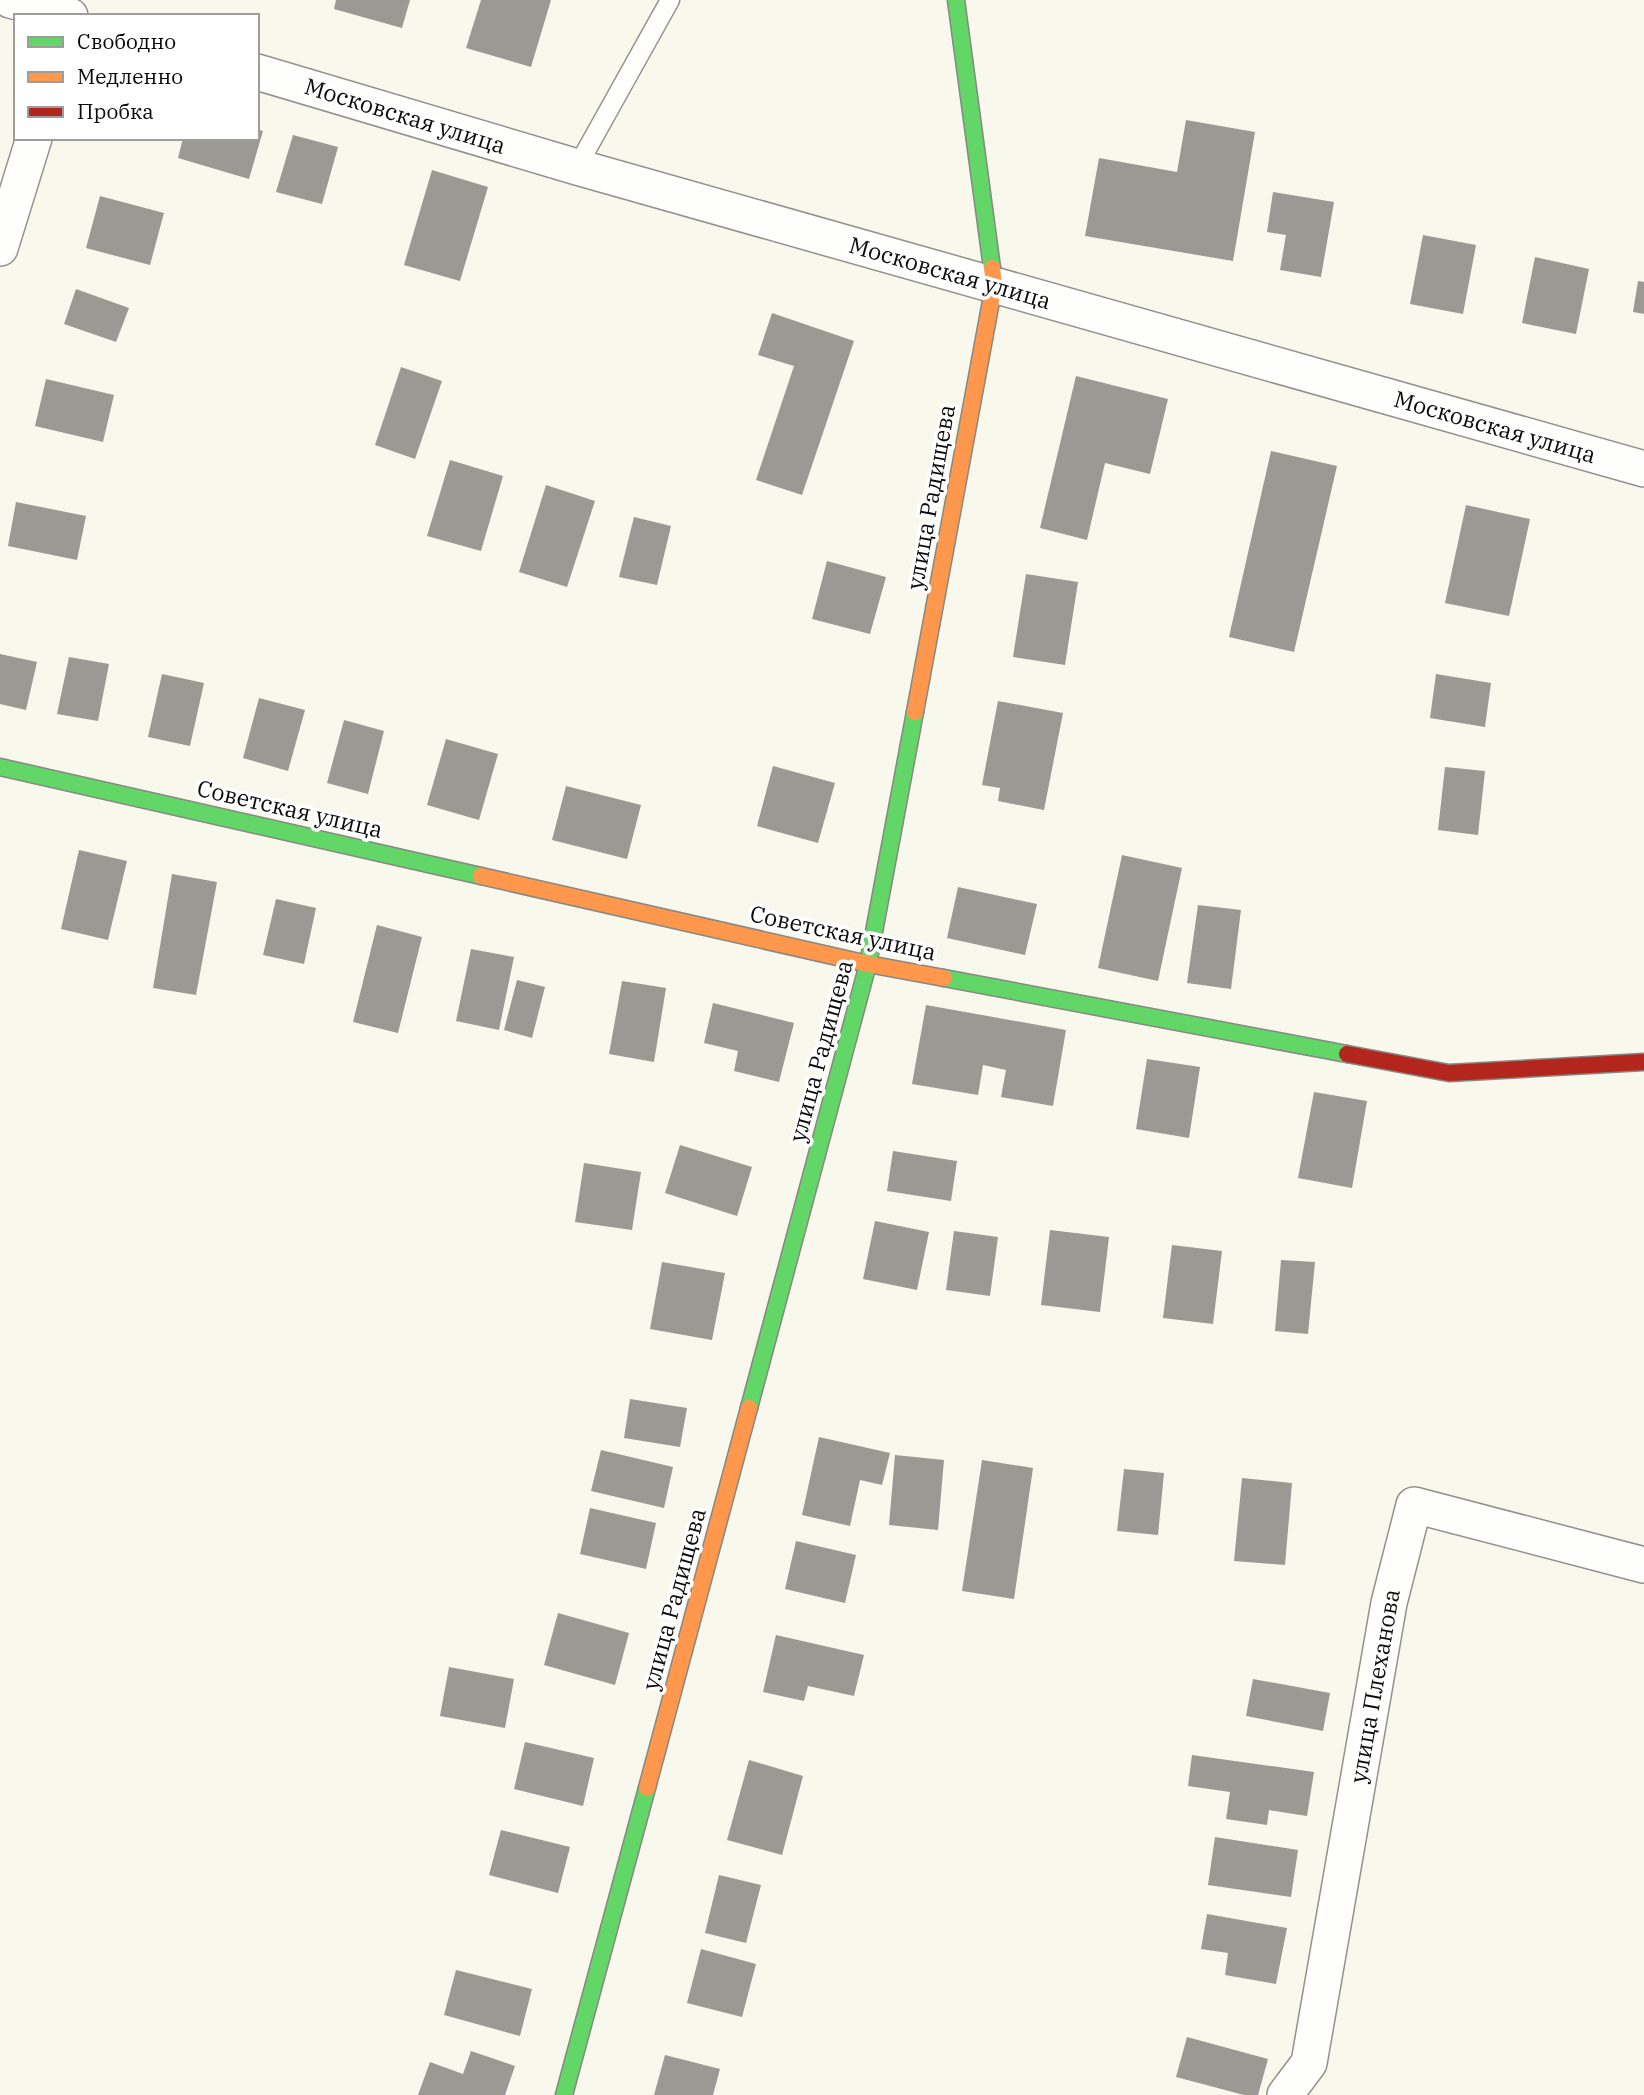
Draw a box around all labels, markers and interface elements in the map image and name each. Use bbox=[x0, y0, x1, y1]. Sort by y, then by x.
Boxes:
legend bbox=[14, 14, 259, 140]
text: Свободно bbox=[77, 27, 176, 55]
text: Медленно bbox=[77, 62, 183, 90]
street label: Московская улица bbox=[301, 70, 509, 160]
text: Пробка bbox=[77, 97, 154, 125]
street label: Московская улица bbox=[846, 229, 1055, 315]
street label: Московская улица bbox=[1391, 383, 1600, 469]
street label: улица Радищева bbox=[899, 402, 961, 592]
street label: Советская улица bbox=[195, 772, 386, 844]
street label: Советская улица bbox=[747, 898, 939, 966]
street label: улица Радищева bbox=[781, 956, 859, 1145]
street label: улица Радищева bbox=[634, 1504, 712, 1693]
street label: улица Плеханова bbox=[1342, 1586, 1406, 1785]

